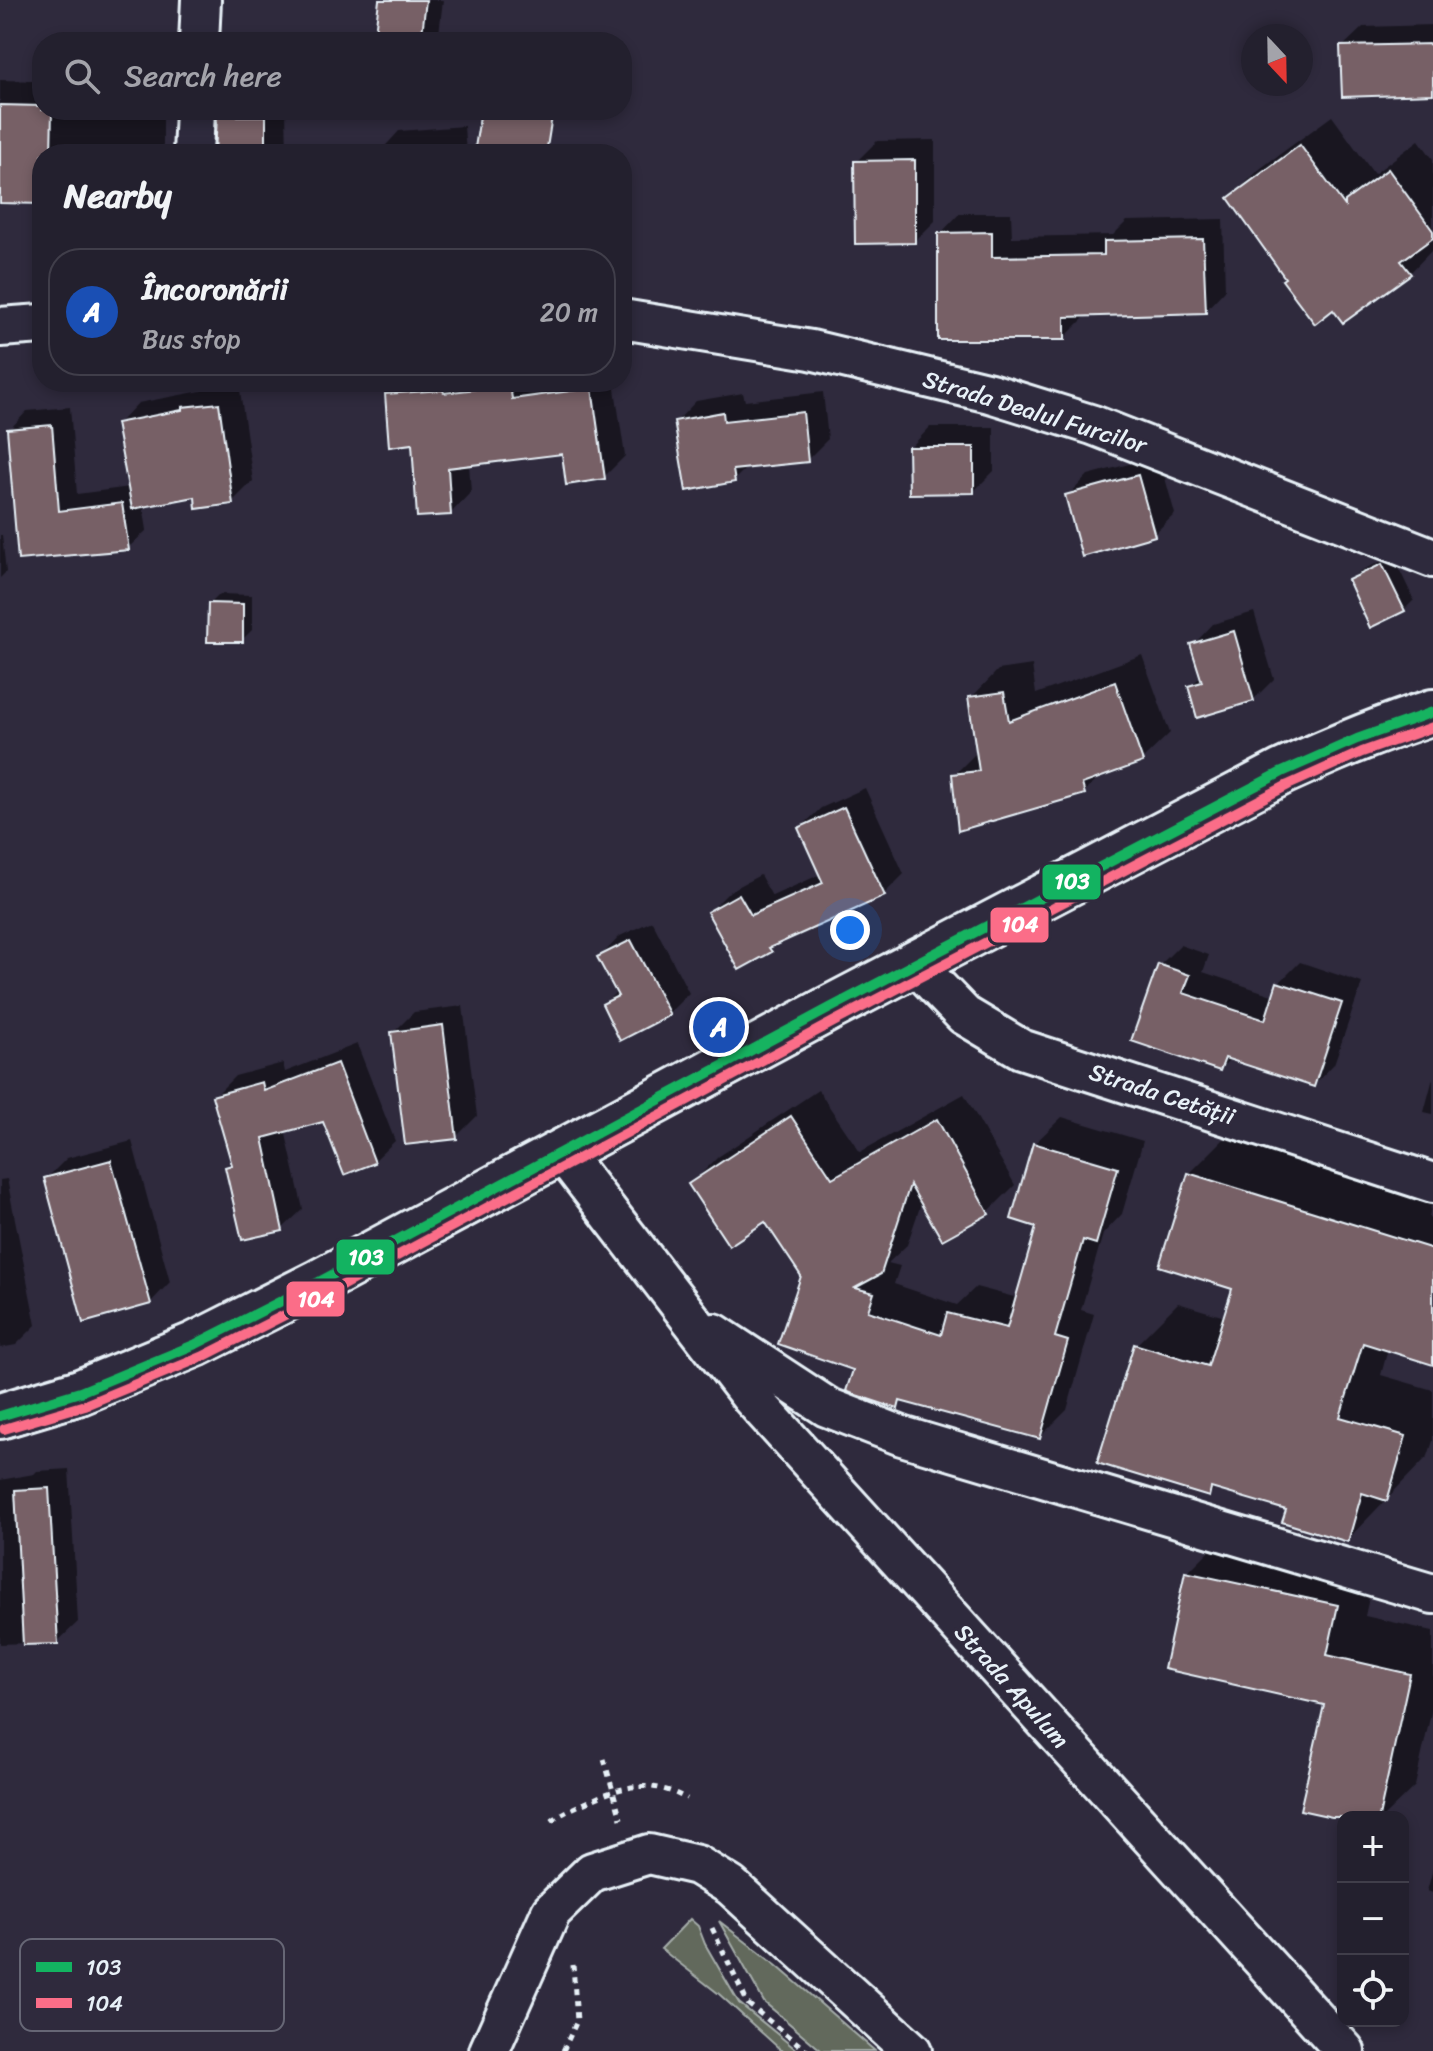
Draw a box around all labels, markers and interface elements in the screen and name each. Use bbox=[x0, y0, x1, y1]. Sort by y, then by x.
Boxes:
north arrow bbox=[1241, 24, 1313, 96]
search box bbox=[32, 32, 632, 120]
text: Search here bbox=[124, 49, 282, 103]
icon: search bbox=[60, 54, 104, 98]
text: Nearby bbox=[64, 166, 172, 226]
text: Încoronării bbox=[142, 262, 288, 316]
text: A bbox=[83, 289, 101, 335]
text: 20 m bbox=[540, 289, 598, 335]
text: Bus stop bbox=[142, 316, 240, 362]
street label: Strada Dealul Furcilor bbox=[918, 358, 1153, 466]
text: 103 bbox=[1054, 862, 1090, 901]
line badge: 103 bbox=[1041, 863, 1102, 901]
text: 104 bbox=[1001, 905, 1039, 944]
line badge: 104 bbox=[989, 906, 1050, 944]
your location bbox=[830, 910, 870, 950]
pin: A bbox=[693, 997, 745, 1057]
street label: Strada Cetății bbox=[1084, 1051, 1242, 1138]
line badge: 103 bbox=[335, 1238, 396, 1276]
text: 103 bbox=[348, 1238, 384, 1277]
line badge: 104 bbox=[285, 1280, 346, 1318]
text: 104 bbox=[297, 1280, 335, 1319]
street label: Strada Apulum bbox=[944, 1613, 1080, 1759]
map controls bbox=[1337, 1811, 1409, 2027]
button: + bbox=[1337, 1811, 1409, 1883]
button: − bbox=[1337, 1883, 1409, 1955]
legend bbox=[20, 1939, 284, 2031]
text: 103 bbox=[86, 1948, 121, 1987]
button: locate bbox=[1337, 1955, 1409, 2027]
text: 104 bbox=[86, 1984, 123, 2023]

